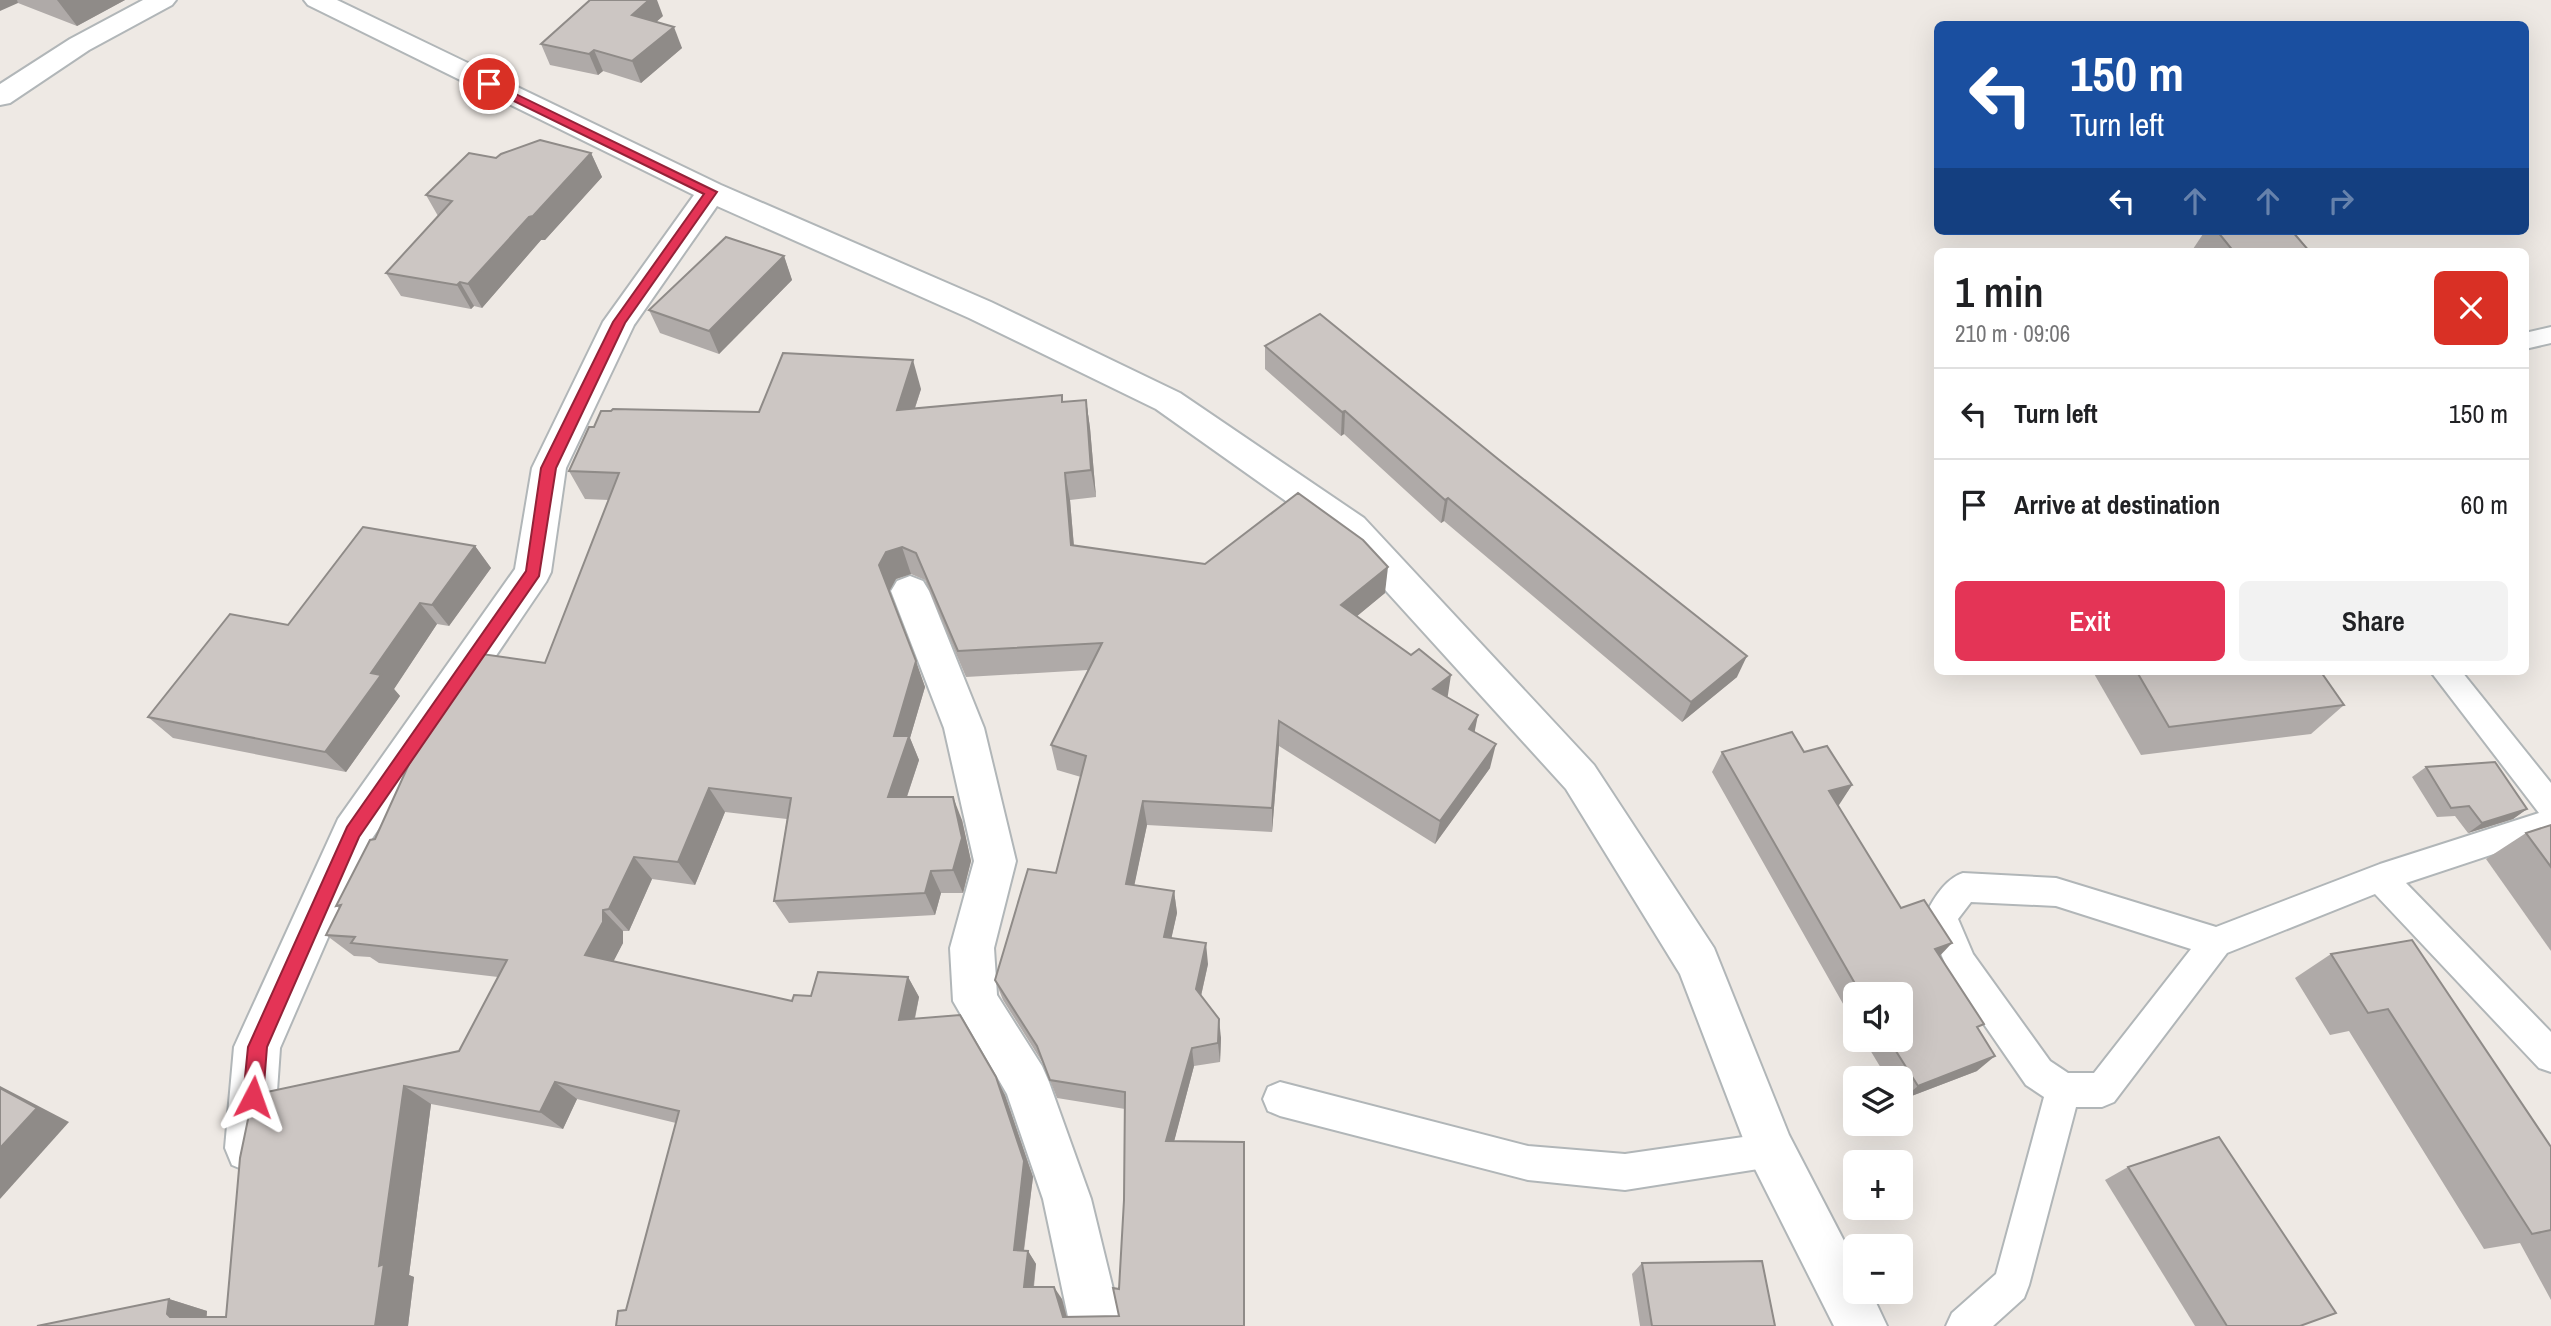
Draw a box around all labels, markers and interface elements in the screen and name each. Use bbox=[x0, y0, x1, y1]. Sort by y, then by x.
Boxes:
text: 150 m bbox=[2070, 40, 2184, 106]
icon: left bbox=[1955, 49, 2046, 140]
pin bbox=[459, 54, 519, 114]
icon: arrive bbox=[470, 65, 508, 103]
text: Turn left bbox=[2070, 103, 2164, 146]
icon: left bbox=[2103, 182, 2141, 220]
icon: ahead bbox=[2176, 182, 2214, 220]
icon: ahead bbox=[2249, 182, 2287, 220]
icon: right bbox=[2322, 182, 2360, 220]
text: 1 min bbox=[1955, 264, 2044, 320]
button: close bbox=[2434, 271, 2508, 345]
text: 210 m · 09:06 bbox=[1955, 318, 2070, 349]
icon: left bbox=[1955, 395, 1993, 433]
text: Turn left bbox=[2014, 396, 2098, 431]
text: 150 m bbox=[2449, 396, 2508, 431]
icon: arrive bbox=[1955, 486, 1993, 524]
text: Arrive at destination bbox=[2014, 487, 2220, 522]
text: 60 m bbox=[2461, 487, 2508, 522]
button: Exit bbox=[1955, 581, 2225, 661]
button: Share bbox=[2239, 581, 2508, 661]
map controls bbox=[1843, 982, 1913, 1304]
button: sound bbox=[1843, 982, 1913, 1052]
position arrow bbox=[216, 1060, 290, 1134]
button: layers bbox=[1843, 1066, 1913, 1136]
button: + bbox=[1843, 1150, 1913, 1220]
button: − bbox=[1843, 1234, 1913, 1304]

